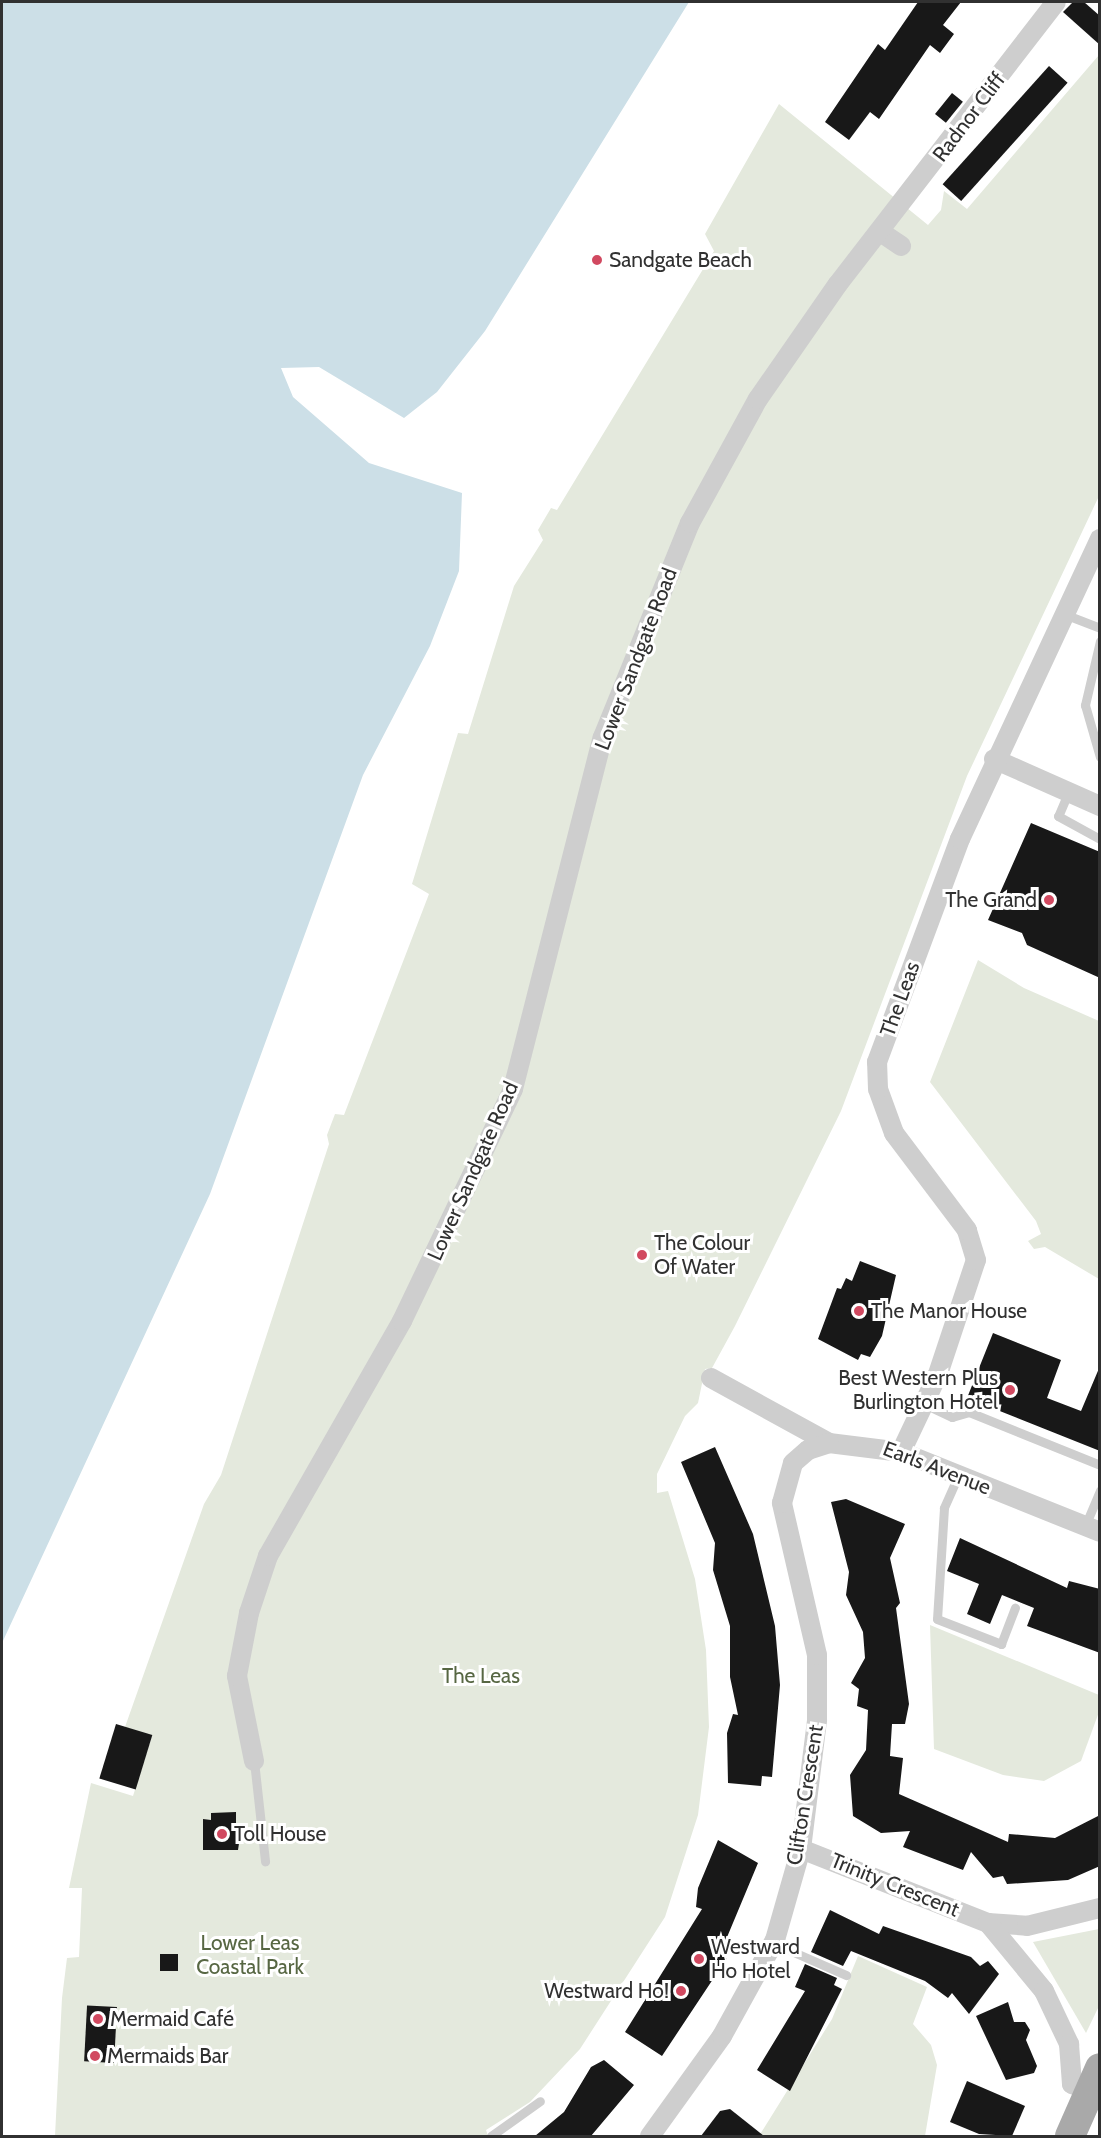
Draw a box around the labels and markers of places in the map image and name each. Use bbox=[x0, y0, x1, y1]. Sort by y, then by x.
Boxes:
place label: Sandgate Beach bbox=[609, 247, 752, 273]
marker: Sandgate Beach bbox=[590, 253, 604, 267]
place label: The Grand bbox=[945, 887, 1037, 913]
marker: The Grand bbox=[1042, 893, 1056, 907]
place label: The Colour Of Water bbox=[654, 1230, 750, 1280]
marker: The Colour Of Water bbox=[635, 1248, 649, 1262]
place label: The Manor House bbox=[871, 1298, 1027, 1324]
marker: The Manor House bbox=[852, 1304, 866, 1318]
place label: Best Western Plus Burlington Hotel bbox=[838, 1365, 998, 1415]
marker: Best Western Plus Burlington Hotel bbox=[1003, 1383, 1017, 1397]
place label: Toll House bbox=[234, 1821, 326, 1847]
marker: Toll House bbox=[215, 1827, 229, 1841]
place label: Westward Ho Hotel bbox=[711, 1934, 800, 1984]
marker: Westward Ho Hotel bbox=[692, 1952, 706, 1966]
place label: Westward Ho! bbox=[544, 1978, 669, 2004]
marker: Westward Ho! bbox=[674, 1984, 688, 1998]
place label: Mermaid Café bbox=[110, 2006, 234, 2032]
marker: Mermaid Café bbox=[91, 2012, 105, 2026]
place label: Mermaids Bar bbox=[107, 2043, 228, 2069]
marker: Mermaids Bar bbox=[88, 2049, 102, 2063]

